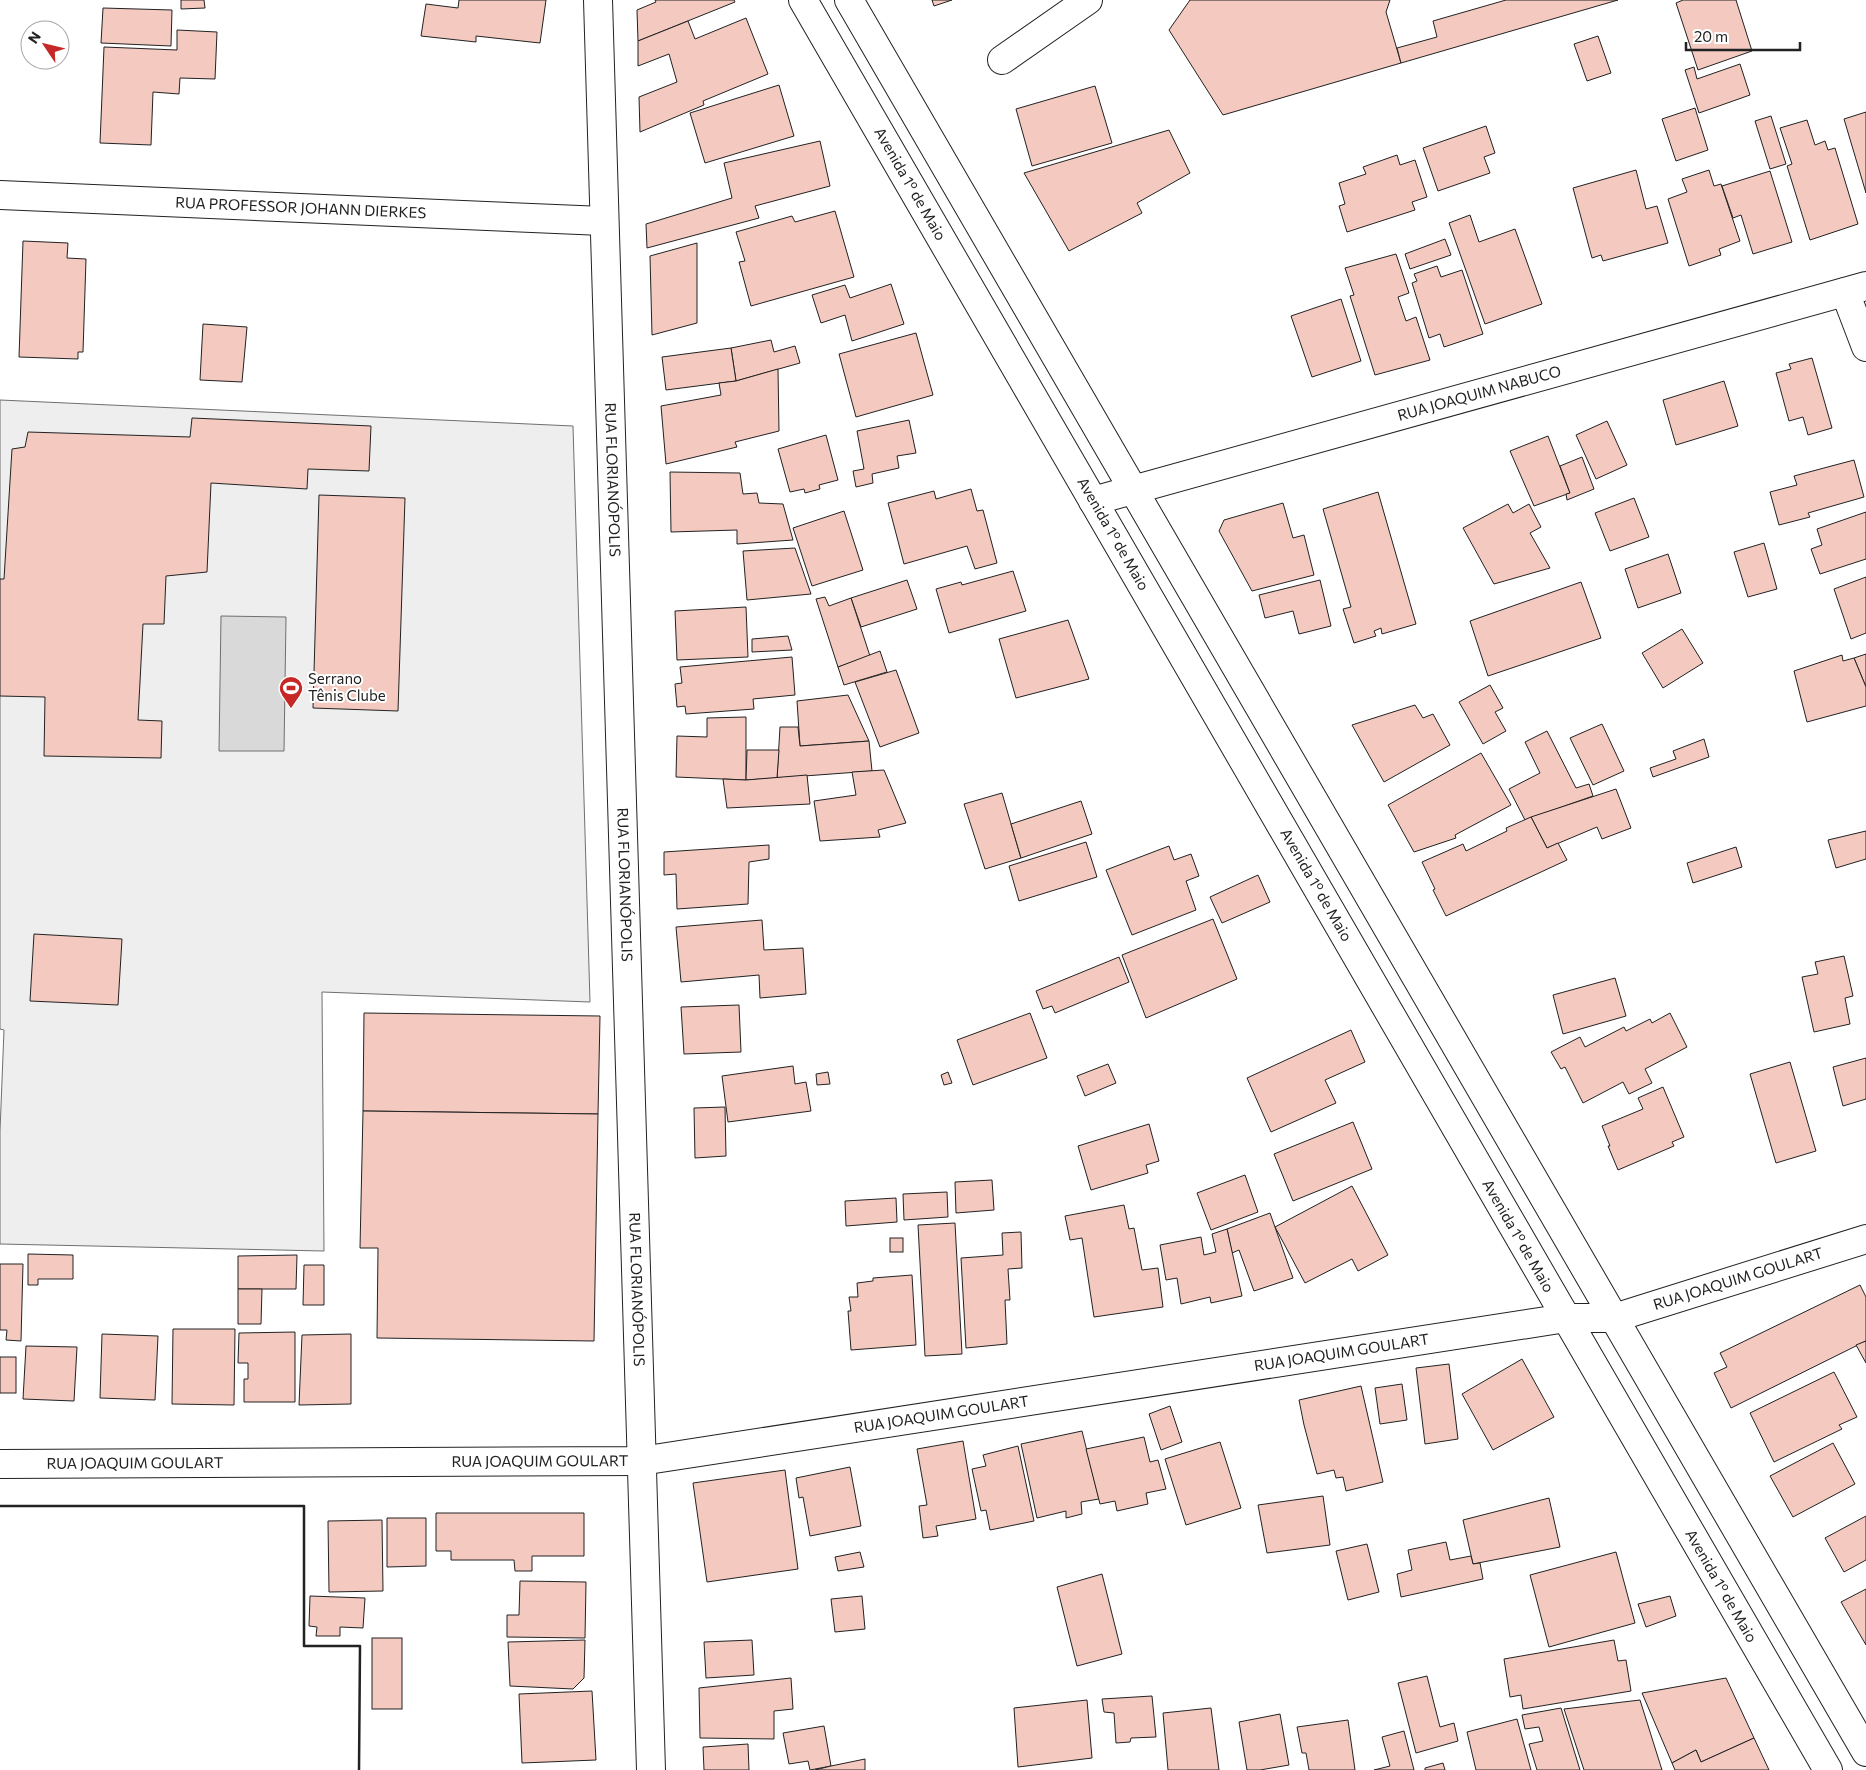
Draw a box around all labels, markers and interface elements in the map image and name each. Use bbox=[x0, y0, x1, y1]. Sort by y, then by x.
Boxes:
north arrow bbox=[20, 20, 70, 70]
scale bar bbox=[1686, 20, 1800, 52]
text: 20 m bbox=[1694, 27, 1728, 45]
text: N bbox=[24, 28, 44, 46]
street label: Avenida 1º de Maio bbox=[871, 124, 951, 243]
street label: RUA PROFESSOR JOHANN DIERKES bbox=[175, 193, 427, 221]
street label: RUA JOAQUIM NABUCO bbox=[1395, 361, 1563, 424]
street label: RUA FLORIANÓPOLIS bbox=[602, 402, 625, 557]
street label: Avenida 1º de Maio bbox=[1074, 474, 1154, 593]
place label: Serrano Tênis Clube bbox=[308, 669, 386, 704]
sports icon: Serrano Tênis Clube bbox=[278, 675, 304, 709]
street label: RUA FLORIANÓPOLIS bbox=[614, 807, 637, 962]
street label: Avenida 1º de Maio bbox=[1277, 825, 1357, 944]
street label: Avenida 1º de Maio bbox=[1479, 1176, 1559, 1295]
street label: RUA FLORIANÓPOLIS bbox=[626, 1212, 649, 1367]
street label: RUA JOAQUIM GOULART bbox=[1651, 1243, 1825, 1313]
street label: RUA JOAQUIM GOULART bbox=[1253, 1329, 1431, 1374]
street label: RUA JOAQUIM GOULART bbox=[853, 1391, 1030, 1436]
street label: RUA JOAQUIM GOULART bbox=[452, 1451, 629, 1470]
street label: RUA JOAQUIM GOULART bbox=[47, 1453, 224, 1472]
street label: Avenida 1º de Maio bbox=[1682, 1526, 1762, 1645]

